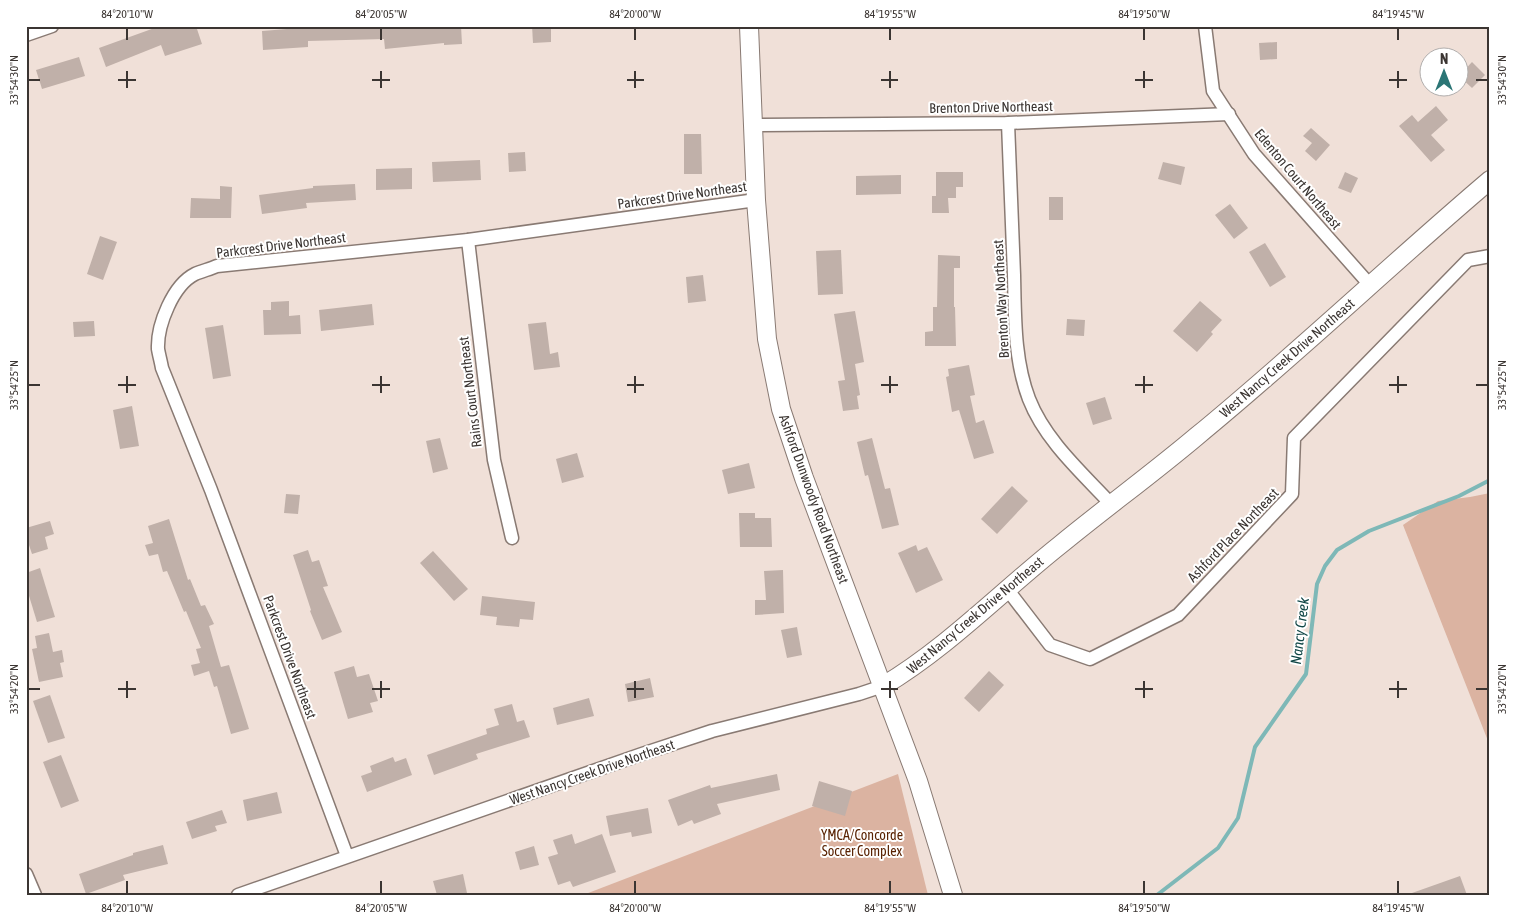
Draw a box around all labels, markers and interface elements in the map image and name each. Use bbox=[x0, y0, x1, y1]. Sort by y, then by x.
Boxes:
text: 84°20'10"W bbox=[101, 7, 153, 21]
text: 84°20'05"W bbox=[355, 7, 407, 21]
text: 84°20'00"W bbox=[609, 7, 661, 21]
text: 84°19'55"W bbox=[864, 7, 916, 21]
text: 84°19'50"W bbox=[1118, 7, 1170, 21]
text: 84°19'45"W bbox=[1372, 7, 1424, 21]
north arrow bbox=[1418, 48, 1468, 98]
text: N bbox=[1440, 51, 1448, 67]
text: 33°54'30"N bbox=[7, 55, 21, 105]
text: 33°54'30"N bbox=[1495, 55, 1509, 105]
street label: Brenton Drive Northeast bbox=[929, 98, 1053, 116]
street label: Edenton Court Northeast bbox=[1251, 126, 1345, 232]
street label: Parkcrest Drive Northeast bbox=[616, 178, 748, 212]
street label: Parkcrest Drive Northeast bbox=[215, 229, 347, 261]
street label: Brenton Way Northeast bbox=[990, 239, 1012, 359]
street label: West Nancy Creek Drive Northeast bbox=[1216, 295, 1358, 421]
street label: Rains Court Northeast bbox=[455, 336, 485, 448]
text: 33°54'25"N bbox=[7, 360, 21, 410]
text: 33°54'25"N bbox=[1495, 360, 1509, 410]
street label: Ashford Dunwoody Road Northeast bbox=[776, 412, 852, 586]
street label: Ashford Place Northeast bbox=[1184, 485, 1282, 585]
street label: West Nancy Creek Drive Northeast bbox=[904, 553, 1046, 677]
street label: Parkcrest Drive Northeast bbox=[260, 593, 320, 721]
water label: Nancy Creek bbox=[1287, 596, 1312, 665]
text: 33°54'20"N bbox=[7, 664, 21, 714]
text: 33°54'20"N bbox=[1495, 664, 1509, 714]
street label: West Nancy Creek Drive Northeast bbox=[508, 736, 676, 808]
park label: YMCA/Concorde Soccer Complex bbox=[821, 827, 903, 859]
text: 84°20'10"W bbox=[101, 901, 153, 915]
text: 84°20'05"W bbox=[355, 901, 407, 915]
text: 84°20'00"W bbox=[609, 901, 661, 915]
text: 84°19'55"W bbox=[864, 901, 916, 915]
text: 84°19'50"W bbox=[1118, 901, 1170, 915]
text: 84°19'45"W bbox=[1372, 901, 1424, 915]

